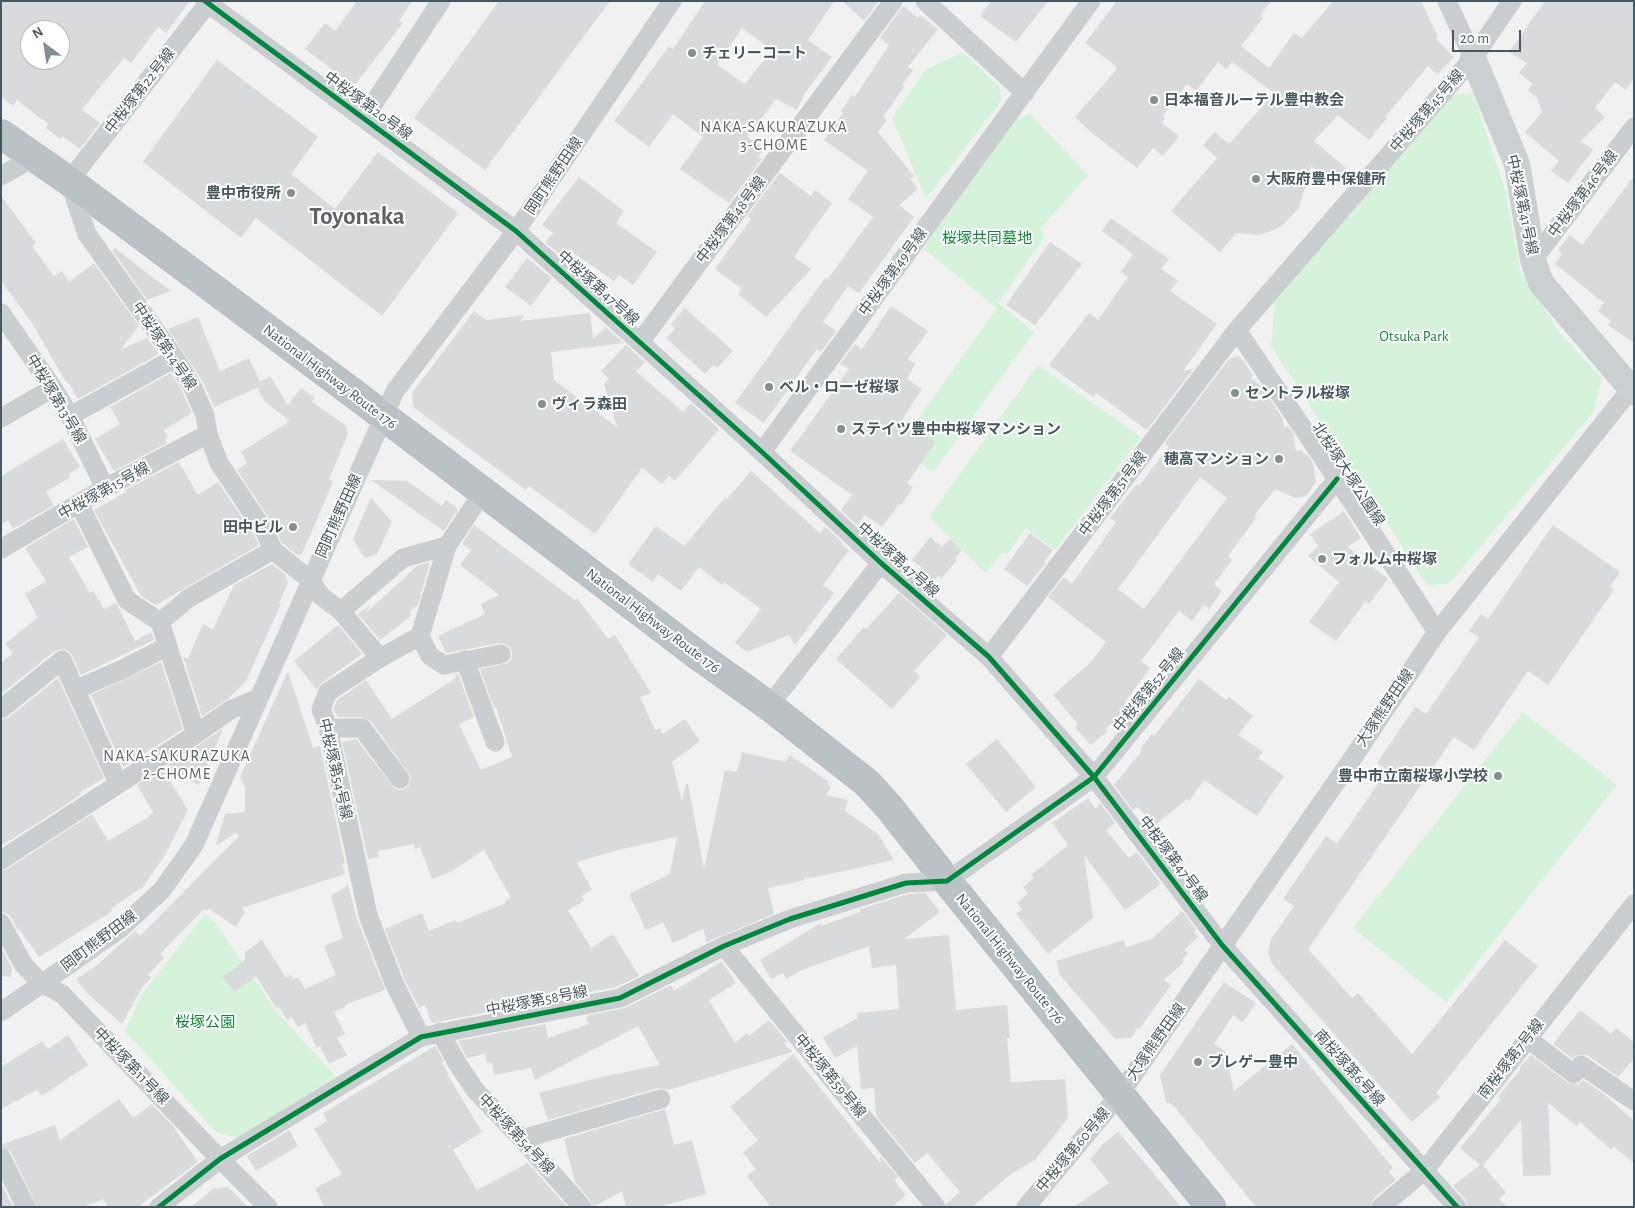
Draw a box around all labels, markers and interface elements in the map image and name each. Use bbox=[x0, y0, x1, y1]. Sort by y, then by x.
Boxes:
north arrow bbox=[20, 20, 70, 70]
scale bar bbox=[1455, 20, 1524, 52]
text: N bbox=[30, 24, 46, 42]
text: 20 m bbox=[1460, 31, 1489, 46]
place label: チェリーコート bbox=[702, 44, 807, 62]
street label: 中桜塚第22号線 bbox=[101, 45, 179, 137]
marker: チェリーコート bbox=[686, 47, 698, 59]
street label: 中桜塚第45号線 bbox=[1386, 66, 1468, 156]
street label: 中桜塚第20号線 bbox=[320, 68, 416, 144]
place label: 日本福音ルーテル豊中教会 bbox=[1164, 91, 1344, 109]
marker: 日本福音ルーテル豊中教会 bbox=[1148, 94, 1160, 106]
district label: NAKA-SAKURAZUKA 3-CHOME bbox=[698, 117, 850, 155]
street label: 岡町熊野田線 bbox=[521, 134, 587, 218]
street label: 中桜塚第46号線 bbox=[1544, 147, 1622, 241]
street label: 中桜塚第41号線 bbox=[1503, 153, 1541, 257]
place label: 大阪府豊中保健所 bbox=[1266, 170, 1386, 188]
street label: 中桜塚第48号線 bbox=[692, 173, 770, 267]
marker: 大阪府豊中保健所 bbox=[1250, 173, 1262, 185]
place label: 豊中市役所 bbox=[206, 184, 281, 202]
marker: 豊中市役所 bbox=[285, 187, 297, 199]
district label: Toyonaka bbox=[309, 201, 405, 231]
street label: 中桜塚第49号線 bbox=[855, 225, 931, 319]
park label: 桜塚共同墓地 bbox=[942, 229, 1032, 247]
street label: 中桜塚第47号線 bbox=[554, 247, 642, 329]
street label: 中桜塚第14号線 bbox=[128, 299, 200, 393]
street label: National Highway Route 176 bbox=[260, 321, 400, 433]
park label: Otsuka Park bbox=[1379, 327, 1449, 345]
street label: 中桜塚第13号線 bbox=[22, 351, 90, 447]
place label: ベル・ローゼ桜塚 bbox=[779, 378, 899, 396]
marker: ベル・ローゼ桜塚 bbox=[763, 381, 775, 393]
place label: セントラル桜塚 bbox=[1245, 384, 1350, 402]
marker: セントラル桜塚 bbox=[1229, 387, 1241, 399]
place label: ヴィラ森田 bbox=[552, 395, 627, 413]
marker: ヴィラ森田 bbox=[536, 398, 548, 410]
street label: 北桜塚大塚公園線 bbox=[1308, 419, 1388, 529]
place label: ステイツ豊中中桜塚マンション bbox=[851, 420, 1061, 438]
marker: ステイツ豊中中桜塚マンション bbox=[835, 423, 847, 435]
street label: 中桜塚第51号線 bbox=[1075, 448, 1151, 540]
place label: 穂高マンション bbox=[1164, 450, 1269, 468]
marker: 穂高マンション bbox=[1273, 453, 1285, 465]
street label: 中桜塚第15号線 bbox=[55, 459, 153, 523]
street label: 岡町熊野田線 bbox=[312, 471, 366, 561]
place label: 田中ビル bbox=[223, 518, 283, 536]
street label: 中桜塚第47号線 bbox=[854, 519, 942, 601]
marker: 田中ビル bbox=[287, 521, 299, 533]
place label: フォルム中桜塚 bbox=[1332, 550, 1437, 568]
marker: フォルム中桜塚 bbox=[1316, 553, 1328, 565]
street label: National Highway Route 176 bbox=[583, 565, 723, 677]
street label: 中桜塚第52号線 bbox=[1110, 644, 1188, 736]
street label: 大塚熊野田線 bbox=[1352, 666, 1418, 750]
street label: 中桜塚第54号線 bbox=[315, 717, 355, 821]
district label: NAKA-SAKURAZUKA 2-CHOME bbox=[101, 746, 253, 784]
place label: 豊中市立南桜塚小学校 bbox=[1338, 767, 1488, 785]
marker: 豊中市立南桜塚小学校 bbox=[1492, 770, 1504, 782]
street label: 中桜塚第47号線 bbox=[1135, 812, 1211, 906]
street label: National Highway Route 176 bbox=[952, 890, 1068, 1028]
street label: 岡町熊野田線 bbox=[58, 907, 140, 975]
street label: 中桜塚第58号線 bbox=[485, 982, 589, 1020]
street label: 大塚熊野田線 bbox=[1123, 1000, 1189, 1084]
park label: 桜塚公園 bbox=[175, 1013, 235, 1031]
street label: 南桜塚第7号線 bbox=[1474, 1016, 1548, 1102]
street label: 中桜塚第11号線 bbox=[90, 1024, 172, 1108]
street label: 南桜塚第6号線 bbox=[1310, 1026, 1388, 1110]
street label: 中桜塚第59号線 bbox=[790, 1030, 870, 1122]
place label: ブレゲー豊中 bbox=[1208, 1053, 1298, 1071]
marker: ブレゲー豊中 bbox=[1192, 1056, 1204, 1068]
street label: 中桜塚第54号線 bbox=[474, 1090, 558, 1178]
street label: 中桜塚第60号線 bbox=[1032, 1104, 1114, 1196]

